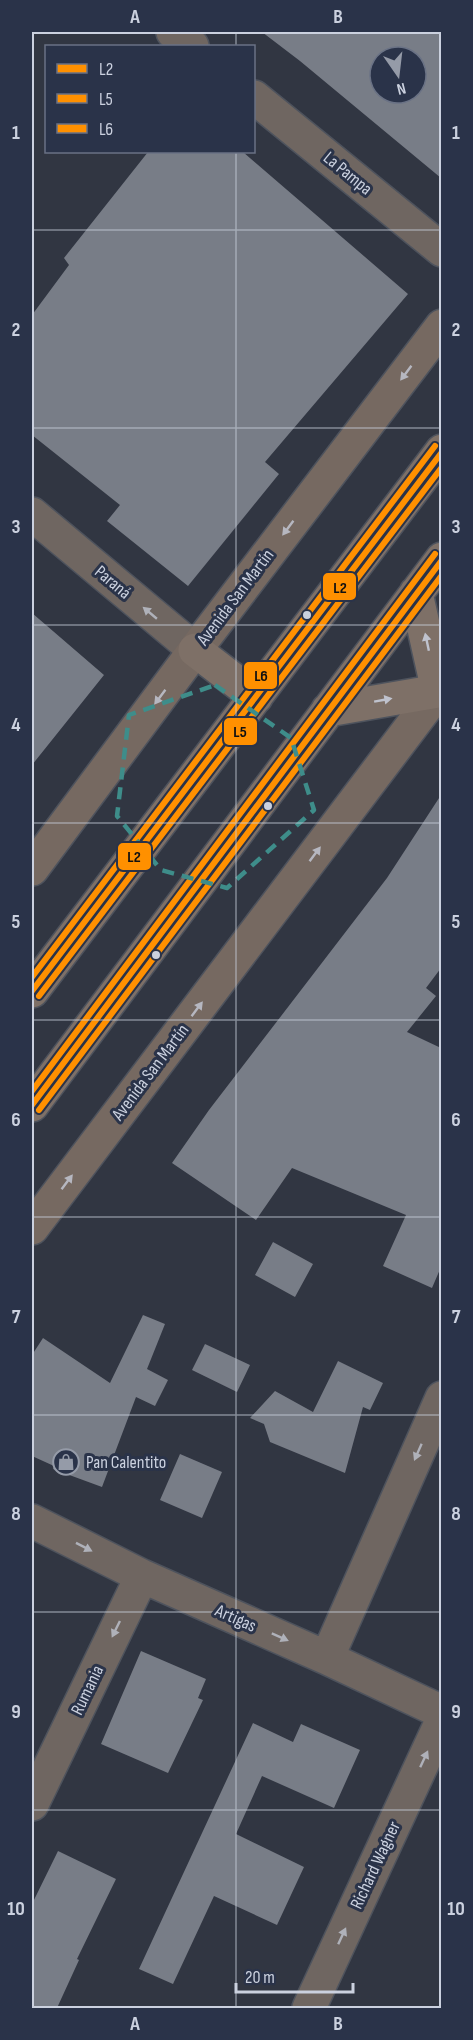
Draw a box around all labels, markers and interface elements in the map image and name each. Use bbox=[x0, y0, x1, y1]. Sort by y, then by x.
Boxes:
text: A bbox=[129, 5, 140, 29]
text: B bbox=[333, 5, 343, 29]
legend bbox=[45, 45, 255, 153]
north arrow bbox=[368, 45, 428, 105]
text: L2 bbox=[99, 59, 113, 80]
text: N bbox=[395, 78, 408, 98]
text: L5 bbox=[99, 89, 113, 110]
text: L6 bbox=[99, 119, 113, 140]
text: 1 bbox=[12, 121, 20, 145]
text: 1 bbox=[452, 121, 460, 145]
street label: La Pampa bbox=[319, 147, 376, 199]
text: 2 bbox=[12, 318, 20, 342]
text: 2 bbox=[452, 318, 460, 342]
one-way arrow bbox=[400, 364, 412, 380]
text: 3 bbox=[12, 515, 21, 539]
text: 3 bbox=[452, 515, 461, 539]
one-way arrow bbox=[281, 520, 294, 536]
street label: Avenida San Martín bbox=[192, 545, 278, 650]
street label: Paraná bbox=[90, 561, 135, 604]
line badge: L2 bbox=[322, 572, 357, 601]
text: L2 bbox=[333, 579, 347, 598]
one-way arrow bbox=[142, 606, 158, 619]
unlabelled marker bbox=[301, 609, 313, 621]
one-way arrow bbox=[422, 632, 431, 651]
line badge: L6 bbox=[243, 661, 278, 690]
text: L6 bbox=[254, 667, 268, 686]
one-way arrow bbox=[154, 689, 166, 704]
one-way arrow bbox=[373, 696, 392, 705]
text: 4 bbox=[11, 713, 21, 737]
text: 4 bbox=[451, 713, 461, 737]
line badge: L5 bbox=[223, 717, 258, 746]
text: L5 bbox=[233, 723, 247, 742]
unlabelled marker bbox=[262, 800, 274, 812]
line badge: L2 bbox=[117, 842, 152, 871]
one-way arrow bbox=[308, 846, 320, 861]
text: L2 bbox=[127, 848, 141, 867]
text: 5 bbox=[12, 910, 21, 934]
text: 5 bbox=[452, 910, 461, 934]
unlabelled marker bbox=[150, 949, 162, 961]
one-way arrow bbox=[191, 1002, 203, 1018]
street label: Avenida San Martín bbox=[107, 1020, 193, 1125]
text: 6 bbox=[11, 1108, 21, 1132]
text: 6 bbox=[451, 1108, 461, 1132]
one-way arrow bbox=[60, 1174, 72, 1189]
text: 7 bbox=[12, 1305, 21, 1329]
text: 7 bbox=[452, 1305, 461, 1329]
one-way arrow bbox=[413, 1443, 423, 1461]
shop icon: Pan Calentito bbox=[51, 1447, 81, 1477]
place label: Pan Calentito bbox=[86, 1452, 166, 1473]
text: 8 bbox=[11, 1502, 21, 1526]
text: 8 bbox=[451, 1502, 461, 1526]
one-way arrow bbox=[75, 1542, 92, 1552]
street label: Artigas bbox=[211, 1600, 260, 1637]
one-way arrow bbox=[112, 1620, 121, 1637]
one-way arrow bbox=[271, 1633, 289, 1643]
street label: Rumania bbox=[67, 1662, 108, 1718]
text: 9 bbox=[11, 1700, 21, 1724]
text: 9 bbox=[451, 1700, 461, 1724]
one-way arrow bbox=[419, 1750, 429, 1768]
street label: Richard Wagner bbox=[346, 1818, 405, 1912]
text: 10 bbox=[7, 1897, 25, 1921]
text: 10 bbox=[447, 1897, 465, 1921]
one-way arrow bbox=[338, 1928, 347, 1945]
scale bar bbox=[236, 1956, 353, 1994]
text: 20 m bbox=[245, 1967, 275, 1988]
text: A bbox=[129, 2012, 140, 2036]
text: B bbox=[333, 2012, 343, 2036]

